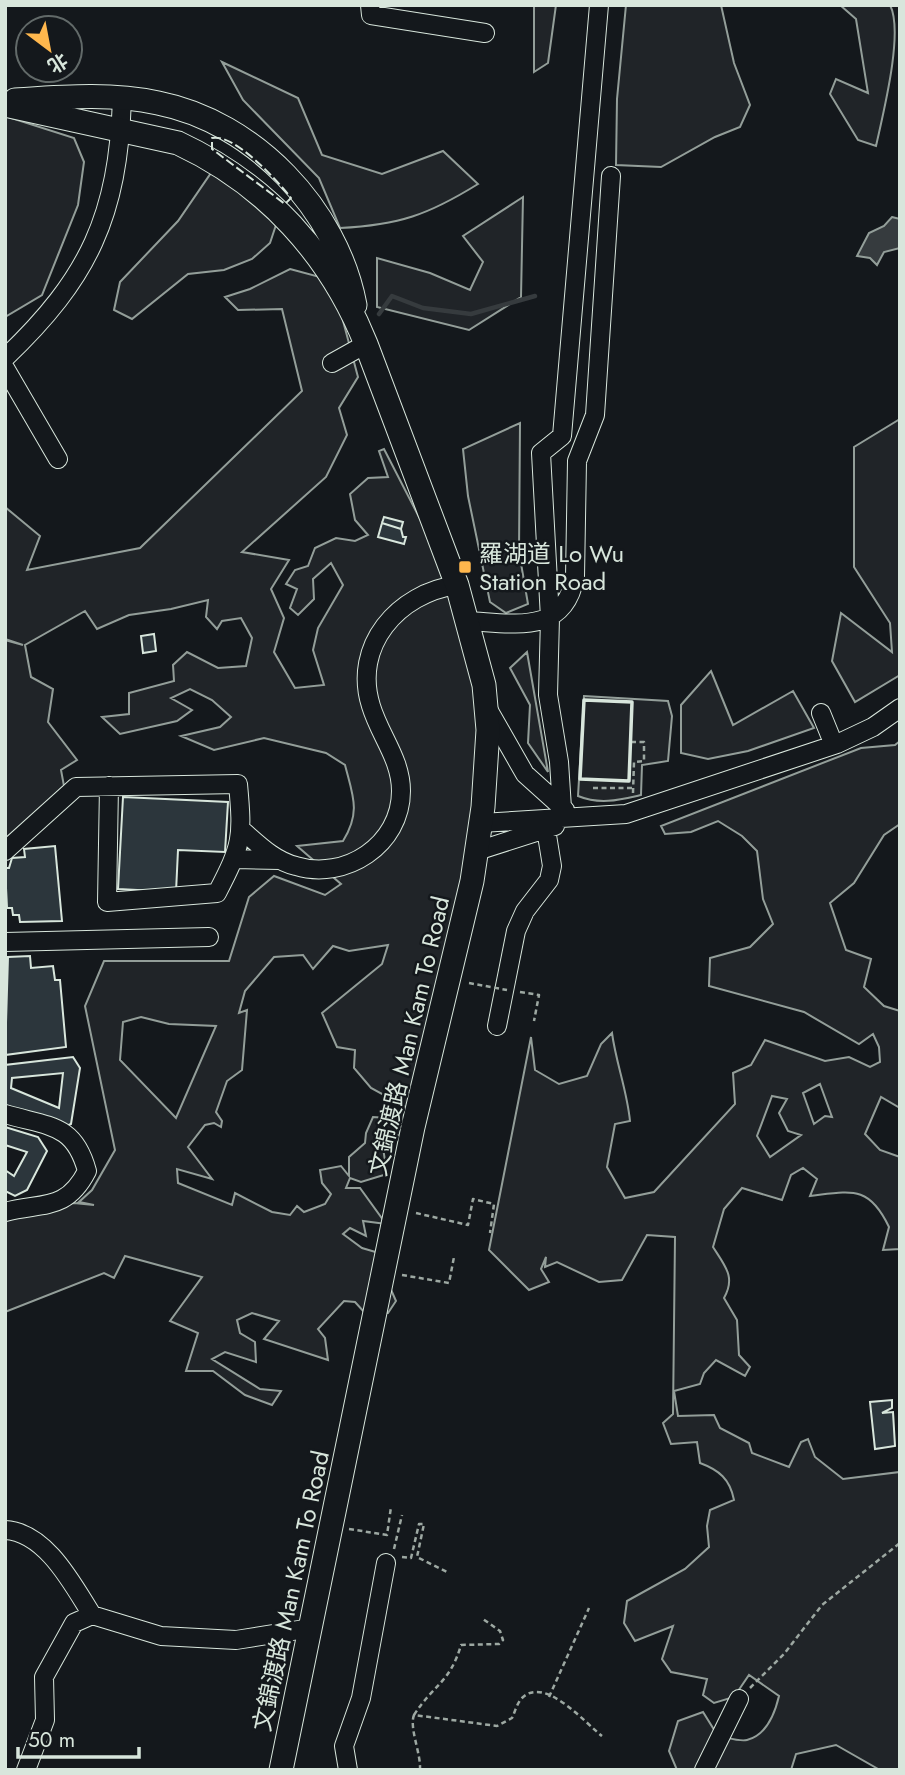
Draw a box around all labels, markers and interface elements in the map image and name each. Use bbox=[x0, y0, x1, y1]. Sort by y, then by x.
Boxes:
north arrow bbox=[14, 14, 84, 84]
text: 北 bbox=[43, 47, 73, 79]
place label: 羅湖道 Lo Wu Station Road bbox=[479, 536, 624, 599]
marker: 羅湖道 Lo Wu Station Road bbox=[457, 559, 473, 575]
street label: 文錦渡路 Man Kam To Road bbox=[360, 893, 458, 1179]
street label: 文錦渡路 Man Kam To Road bbox=[244, 1448, 338, 1734]
scale bar bbox=[18, 1716, 138, 1760]
text: 50 m bbox=[28, 1725, 75, 1755]

